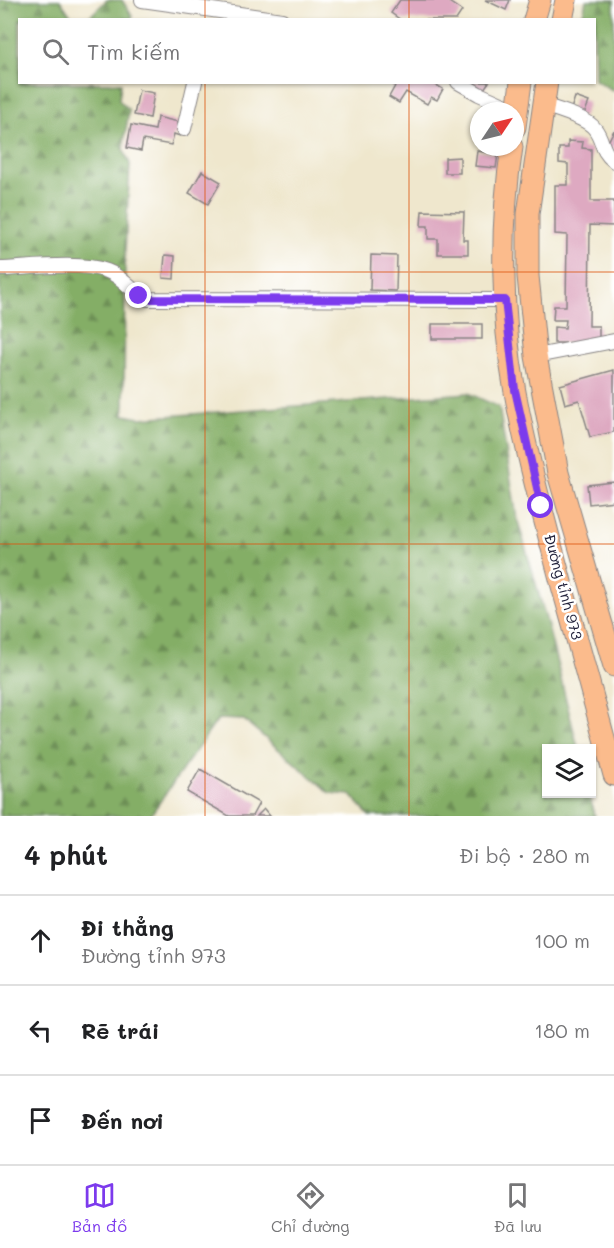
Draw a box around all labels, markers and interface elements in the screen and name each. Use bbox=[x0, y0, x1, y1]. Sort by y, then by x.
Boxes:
search box bbox=[18, 18, 596, 84]
icon: search bbox=[39, 35, 72, 68]
text: Tìm kiếm bbox=[87, 37, 180, 66]
north arrow bbox=[470, 102, 524, 156]
route end bbox=[125, 282, 151, 308]
route start bbox=[527, 492, 553, 518]
street label: Đường tỉnh 973 bbox=[540, 532, 588, 642]
map controls bbox=[542, 744, 596, 798]
button: layers bbox=[542, 744, 596, 798]
text: 4 phút bbox=[24, 838, 108, 872]
text: Đi bộ · 280 m bbox=[459, 842, 590, 868]
text: Đi thẳng bbox=[81, 913, 174, 942]
icon: ahead bbox=[24, 924, 57, 957]
text: 100 m bbox=[534, 927, 590, 953]
text: Đường tỉnh 973 bbox=[81, 942, 226, 968]
icon: left bbox=[24, 1014, 57, 1047]
text: Rẽ trái bbox=[81, 1016, 159, 1045]
text: 180 m bbox=[534, 1017, 590, 1043]
icon: arrive bbox=[24, 1104, 57, 1137]
text: Đến nơi bbox=[81, 1106, 164, 1135]
tab: Bản đồ bbox=[72, 1179, 127, 1236]
tab: Chỉ đường bbox=[271, 1179, 350, 1236]
tab: Đã lưu bbox=[494, 1179, 542, 1236]

